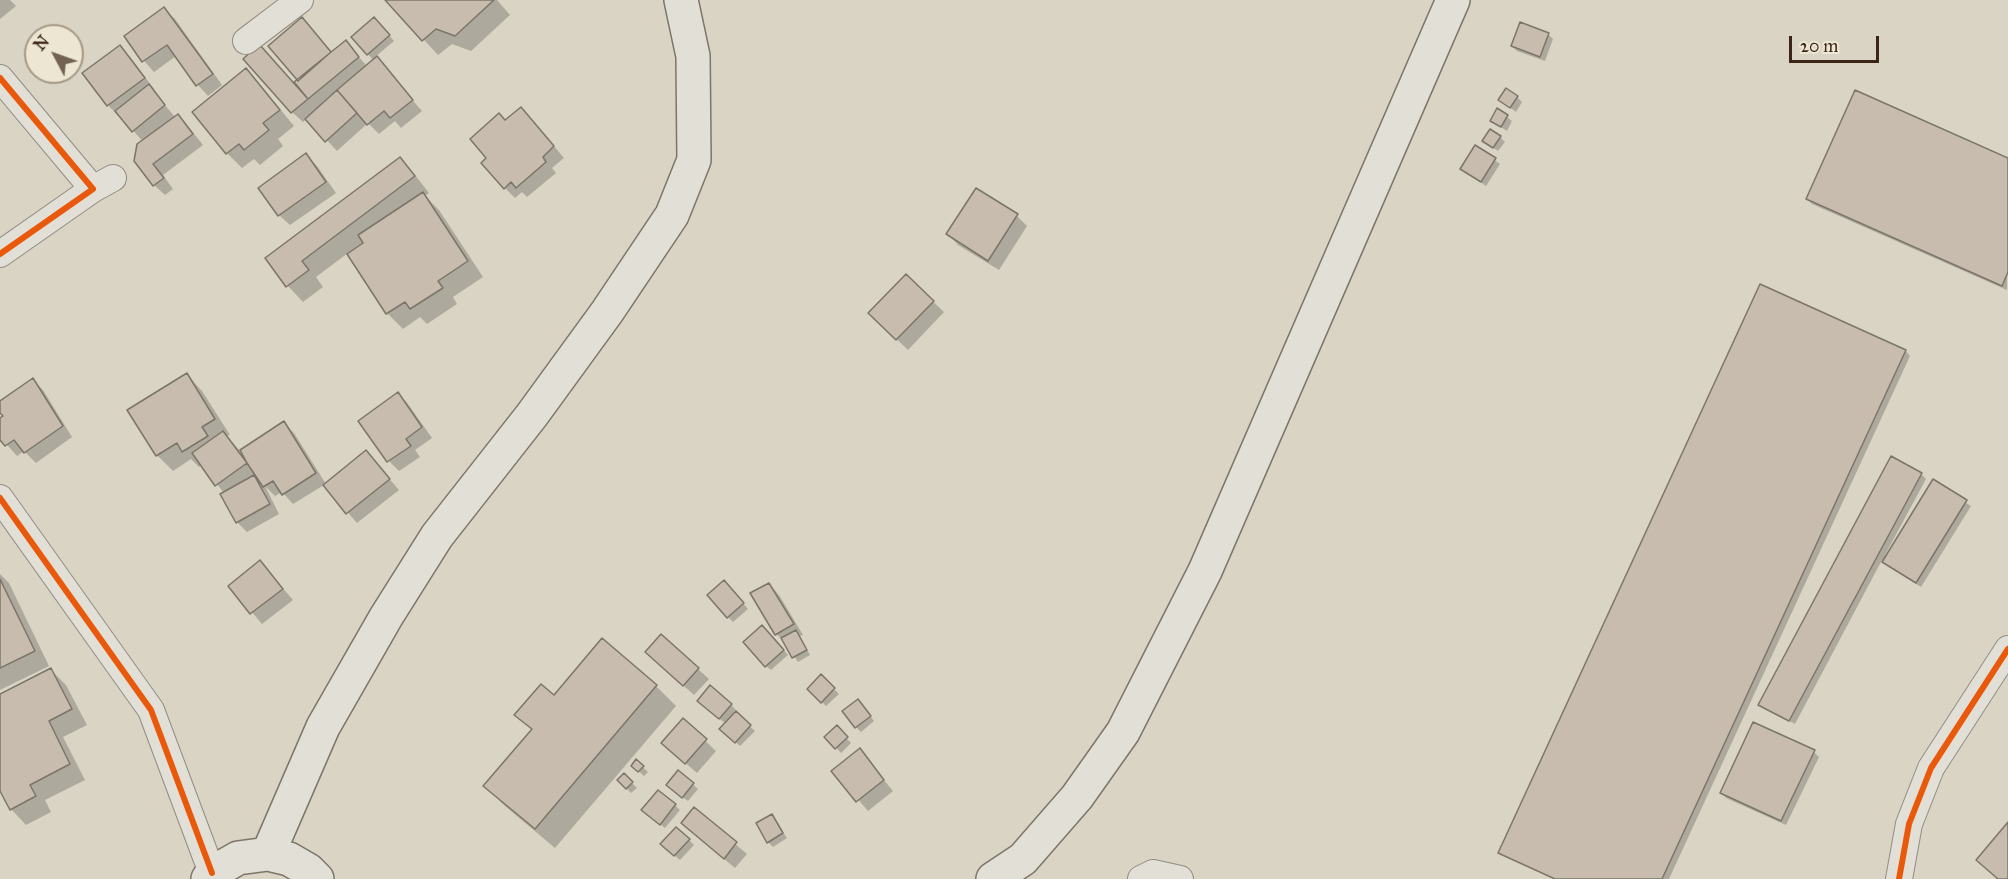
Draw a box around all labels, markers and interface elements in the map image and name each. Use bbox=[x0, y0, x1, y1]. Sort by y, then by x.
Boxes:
north arrow bbox=[24, 24, 84, 84]
scale bar bbox=[1792, 24, 1882, 62]
text: N bbox=[30, 32, 53, 55]
text: 20 m bbox=[1800, 35, 1838, 57]

